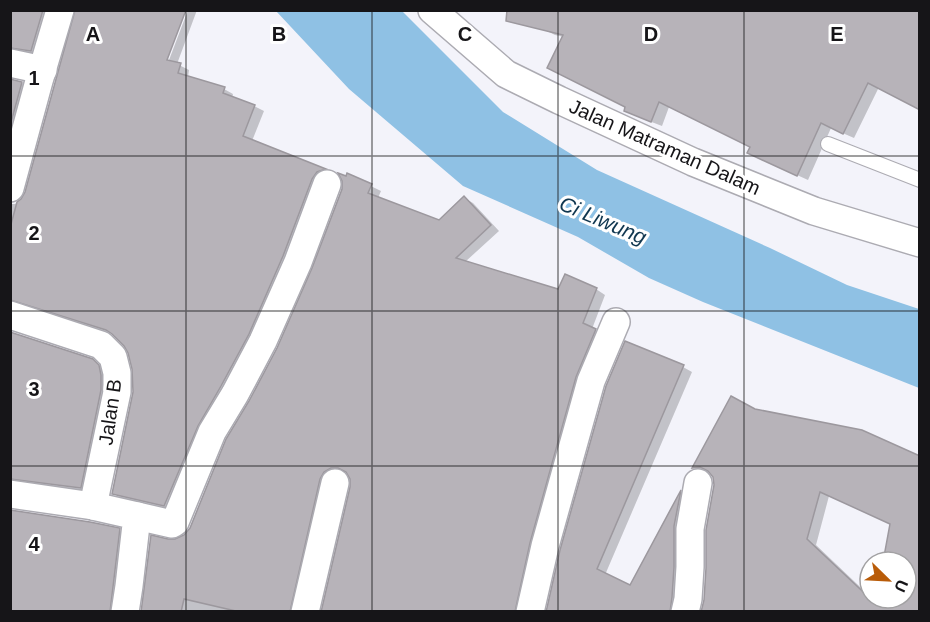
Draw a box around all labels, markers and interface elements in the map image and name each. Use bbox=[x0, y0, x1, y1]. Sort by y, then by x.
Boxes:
text: A bbox=[86, 23, 100, 45]
text: B bbox=[272, 23, 286, 45]
text: C bbox=[458, 23, 472, 45]
text: D bbox=[644, 23, 658, 45]
text: E bbox=[830, 23, 844, 45]
text: 1 bbox=[28, 67, 40, 89]
street label: Jalan Matraman Dalam bbox=[566, 95, 764, 199]
water label: Ci Liwung bbox=[556, 191, 650, 249]
text: 2 bbox=[28, 222, 40, 244]
street label: Jalan B bbox=[94, 377, 126, 447]
text: 3 bbox=[28, 378, 40, 400]
text: 4 bbox=[28, 533, 40, 555]
north arrow bbox=[858, 550, 918, 610]
text: U bbox=[891, 577, 911, 595]

